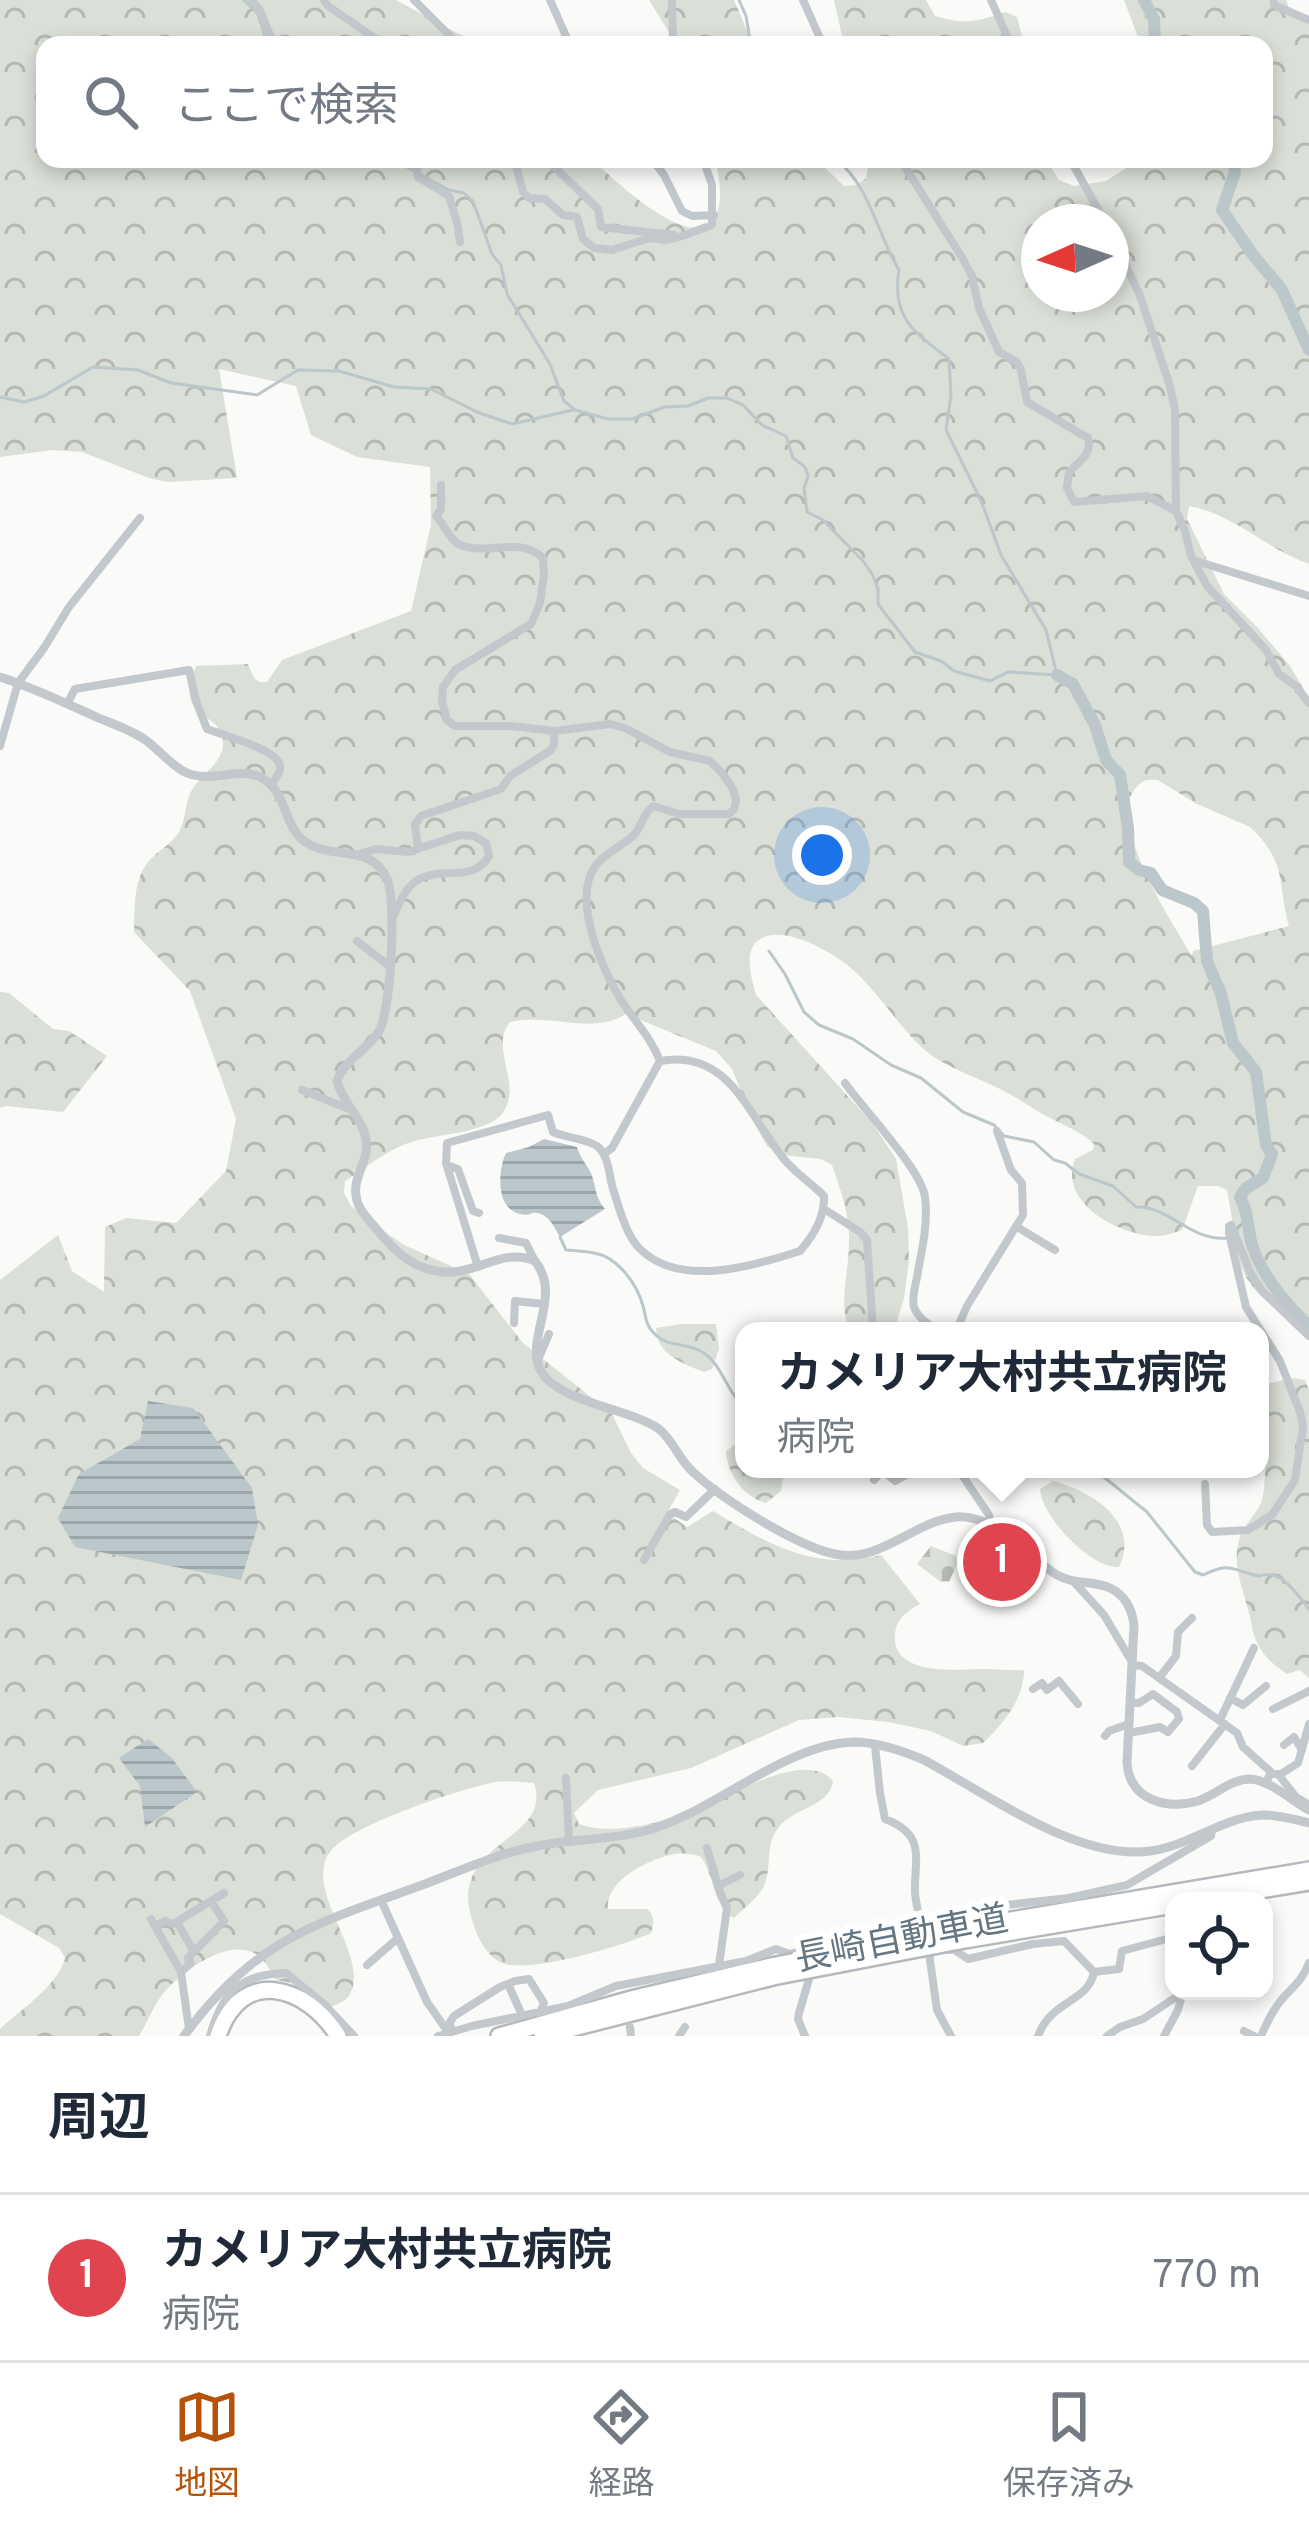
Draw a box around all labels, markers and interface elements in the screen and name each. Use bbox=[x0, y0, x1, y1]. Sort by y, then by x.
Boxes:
search box bbox=[36, 36, 1273, 168]
icon: search bbox=[78, 69, 144, 135]
text: ここで検索 bbox=[174, 80, 399, 137]
north arrow bbox=[1021, 204, 1129, 312]
your location bbox=[792, 825, 852, 885]
popup bbox=[735, 1322, 1269, 1478]
text: カメリア大村共立病院 bbox=[777, 1348, 1227, 1405]
text: 病院 bbox=[777, 1416, 855, 1465]
pin: 1 bbox=[963, 1517, 1041, 1607]
map controls bbox=[1165, 1892, 1273, 2000]
button: locate bbox=[1165, 1892, 1273, 2000]
street label: 長崎自動車道 bbox=[792, 1898, 1012, 1984]
text: 周辺 bbox=[48, 2089, 150, 2154]
text: カメリア大村共立病院 bbox=[162, 2225, 612, 2282]
text: 1 bbox=[79, 2253, 95, 2302]
text: 770 m bbox=[1153, 2253, 1261, 2302]
text: 病院 bbox=[162, 2293, 240, 2342]
tab: 地図 bbox=[174, 2384, 240, 2507]
tab: 経路 bbox=[588, 2384, 654, 2507]
tab: 保存済み bbox=[1003, 2384, 1135, 2507]

